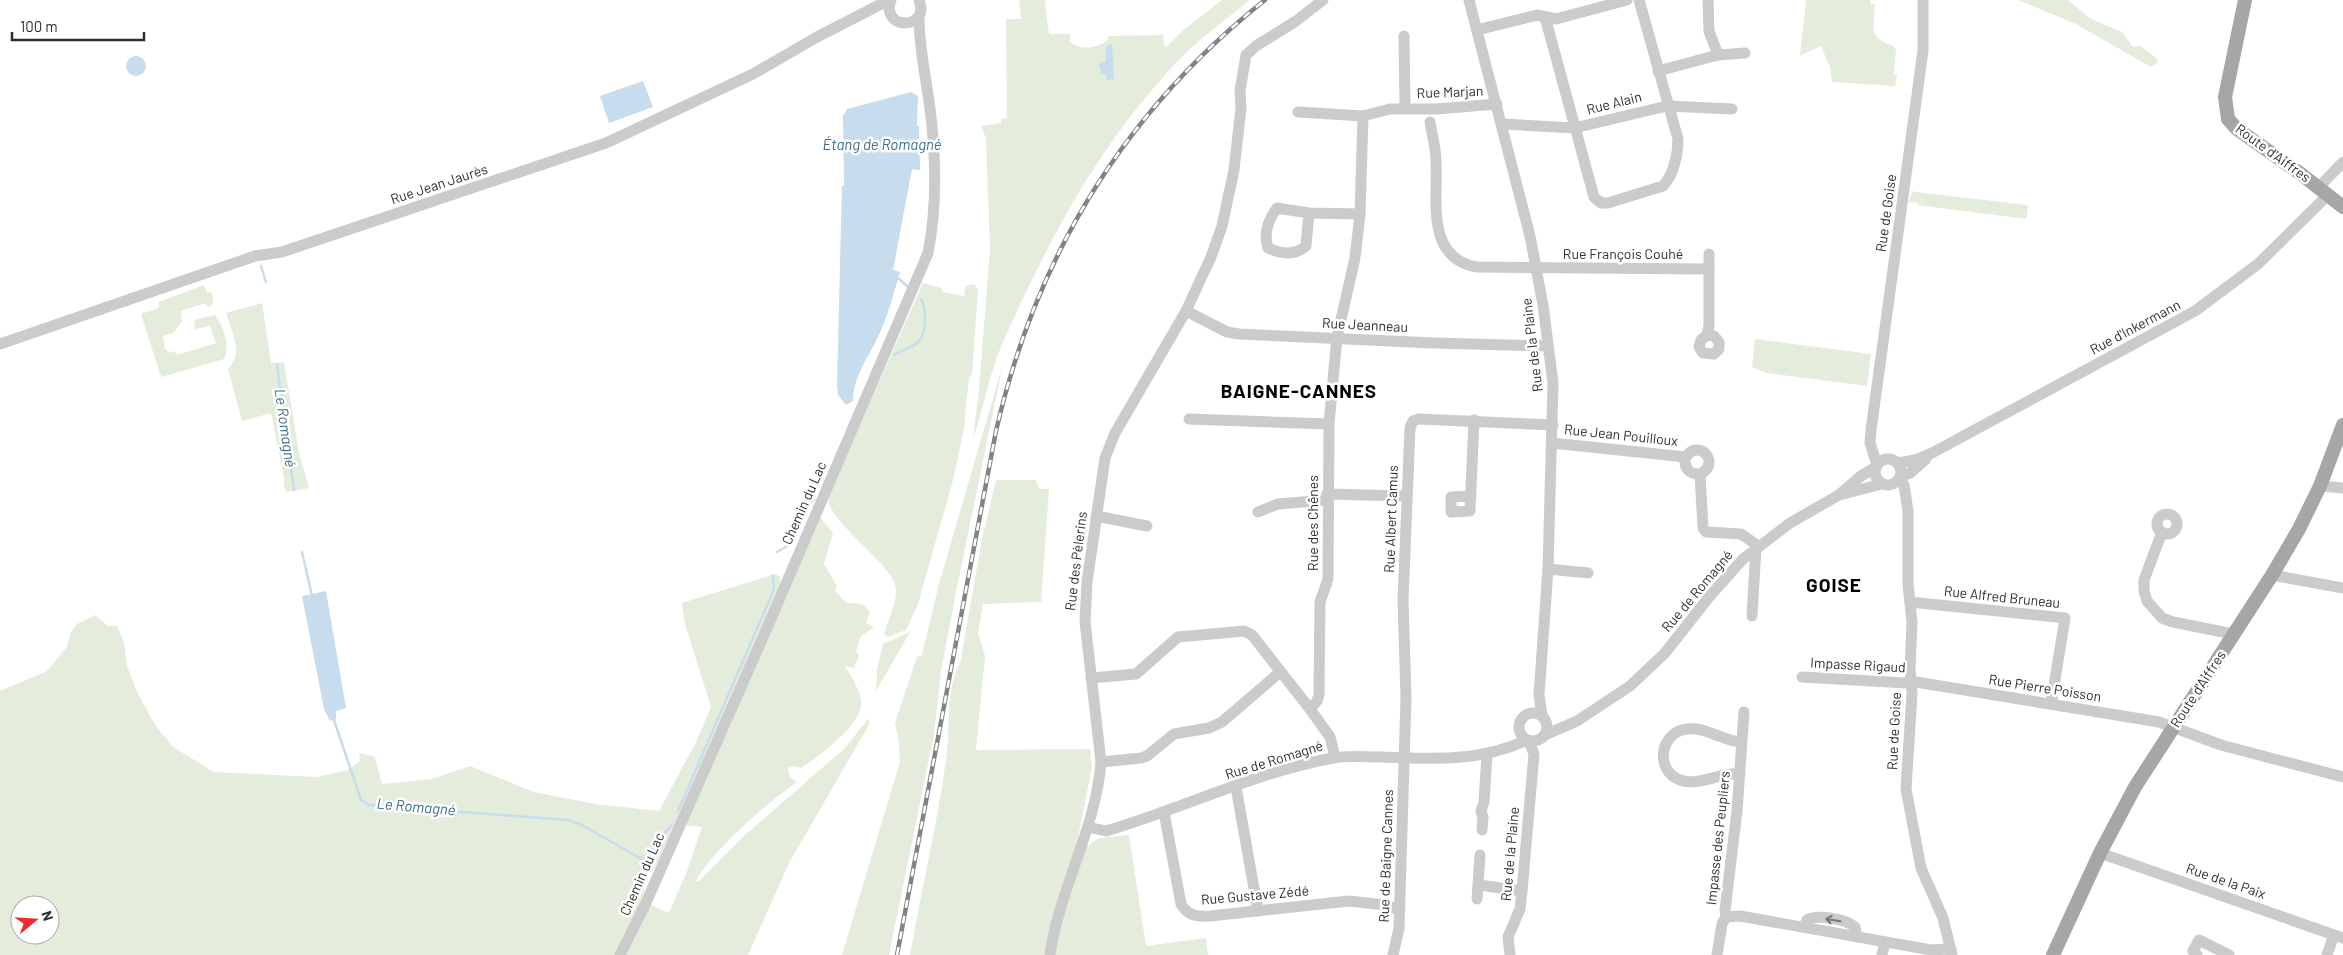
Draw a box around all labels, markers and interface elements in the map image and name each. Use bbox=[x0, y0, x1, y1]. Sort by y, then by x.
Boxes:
scale bar bbox=[12, 10, 145, 42]
text: 100 m bbox=[20, 17, 58, 35]
street label: Rue Marjan bbox=[1416, 82, 1484, 101]
street label: Rue Alain bbox=[1584, 87, 1643, 118]
street label: Route d'Aiffres bbox=[2232, 120, 2314, 186]
water label: Étang de Romagné bbox=[822, 135, 942, 153]
street label: Rue Jean Jaurès bbox=[388, 160, 490, 207]
street label: Rue de Goise bbox=[1872, 173, 1899, 253]
street label: Rue François Couhé bbox=[1563, 245, 1683, 262]
street label: Rue d'Inkermann bbox=[2087, 296, 2183, 358]
street label: Rue de la Plaine bbox=[1517, 297, 1546, 393]
street label: Rue Jeanneau bbox=[1322, 314, 1408, 335]
district label: BAIGNE-CANNES bbox=[1221, 379, 1377, 402]
water label: Le Romagné bbox=[272, 388, 300, 468]
street label: Rue Jean Pouilloux bbox=[1563, 420, 1679, 449]
street label: Chemin du Lac bbox=[778, 459, 829, 547]
street label: Rue Albert Camus bbox=[1380, 465, 1401, 573]
street label: Rue des Chênes bbox=[1304, 475, 1321, 571]
street label: Rue des Pèlerins bbox=[1061, 510, 1090, 612]
street label: Rue de Romagné bbox=[1657, 546, 1736, 635]
district label: GOISE bbox=[1806, 573, 1862, 596]
street label: Rue Alfred Bruneau bbox=[1943, 582, 2061, 611]
street label: Route d'Aiffres bbox=[2166, 647, 2229, 731]
street label: Impasse Rigaud bbox=[1810, 654, 1906, 675]
street label: Rue Pierre Poisson bbox=[1988, 670, 2103, 705]
street label: Rue de Goise bbox=[1883, 691, 1904, 770]
street label: Rue de Romagné bbox=[1223, 737, 1325, 782]
street label: Impasse des Peupliers bbox=[1702, 770, 1733, 906]
street label: Rue de Baigne Cannes bbox=[1375, 789, 1396, 923]
water label: Le Romagné bbox=[376, 794, 456, 818]
street label: Rue de la Plaine bbox=[1497, 806, 1522, 902]
street label: Chemin du Lac bbox=[616, 830, 667, 918]
street label: Rue de la Paix bbox=[2184, 859, 2269, 902]
street label: Rue Gustave Zédé bbox=[1200, 881, 1310, 908]
north arrow bbox=[10, 895, 60, 945]
text: N bbox=[38, 909, 57, 923]
one-way arrow bbox=[1825, 914, 1841, 924]

